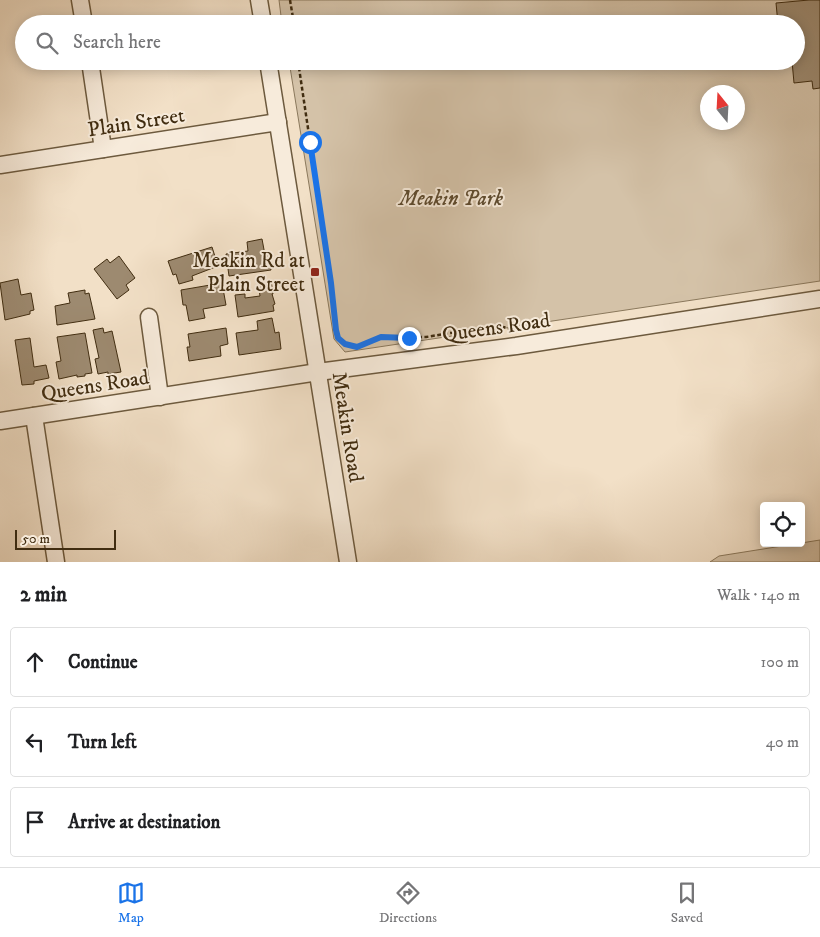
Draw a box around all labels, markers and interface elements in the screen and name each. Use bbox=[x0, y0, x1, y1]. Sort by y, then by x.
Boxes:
search box bbox=[15, 15, 805, 70]
icon: search bbox=[33, 29, 61, 57]
text: Search here bbox=[73, 31, 161, 54]
north arrow bbox=[700, 85, 745, 130]
street label: Plain Street bbox=[86, 102, 187, 143]
route start bbox=[299, 131, 322, 154]
park label: Meakin Park bbox=[397, 186, 503, 212]
place label: Meakin Rd at Plain Street bbox=[193, 248, 305, 298]
marker: Meakin Rd at Plain Street bbox=[309, 266, 321, 278]
street label: Queens Road bbox=[440, 307, 552, 348]
route end bbox=[398, 327, 421, 350]
street label: Queens Road bbox=[39, 365, 152, 407]
street label: Meakin Road bbox=[325, 370, 369, 485]
map controls bbox=[760, 502, 805, 547]
button: locate bbox=[760, 502, 805, 547]
scale bar bbox=[15, 527, 116, 550]
text: 50 m bbox=[22, 530, 50, 548]
text: 2 min bbox=[20, 582, 67, 608]
text: Walk · 140 m bbox=[717, 585, 800, 605]
icon: ahead bbox=[21, 648, 49, 676]
text: Continue bbox=[68, 651, 138, 674]
text: 100 m bbox=[761, 652, 799, 672]
icon: left bbox=[21, 728, 49, 756]
text: Turn left bbox=[68, 731, 137, 754]
text: 40 m bbox=[766, 732, 799, 752]
icon: arrive bbox=[21, 808, 49, 836]
text: Arrive at destination bbox=[68, 811, 220, 834]
tab: Map bbox=[117, 879, 145, 927]
tab: Directions bbox=[379, 879, 437, 927]
tab: Saved bbox=[671, 879, 703, 927]

